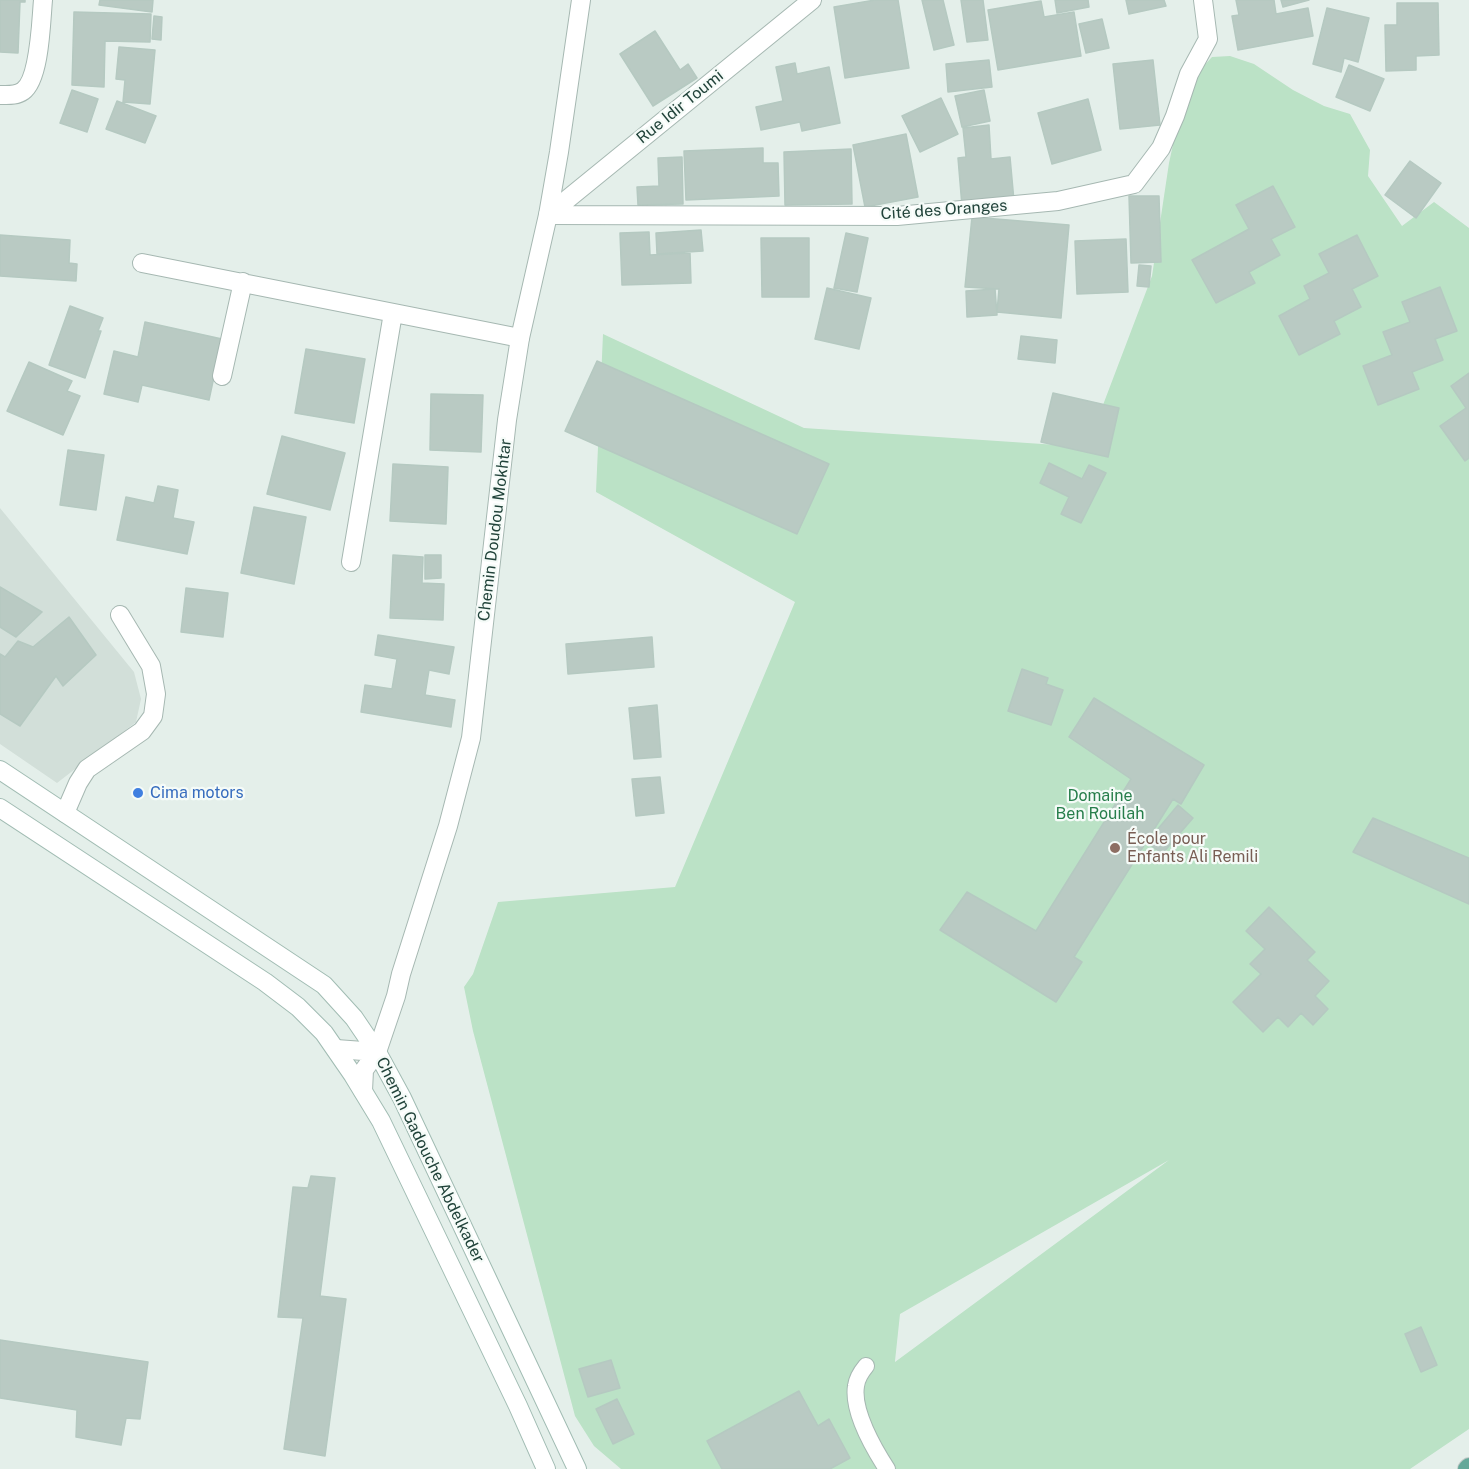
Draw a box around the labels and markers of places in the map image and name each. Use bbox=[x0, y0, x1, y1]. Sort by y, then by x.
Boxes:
place label: Cima motors bbox=[150, 783, 244, 803]
marker: Cima motors bbox=[131, 786, 145, 800]
place label: École pour Enfants Ali Remili bbox=[1127, 829, 1258, 867]
marker: École pour Enfants Ali Remili bbox=[1108, 841, 1122, 855]

